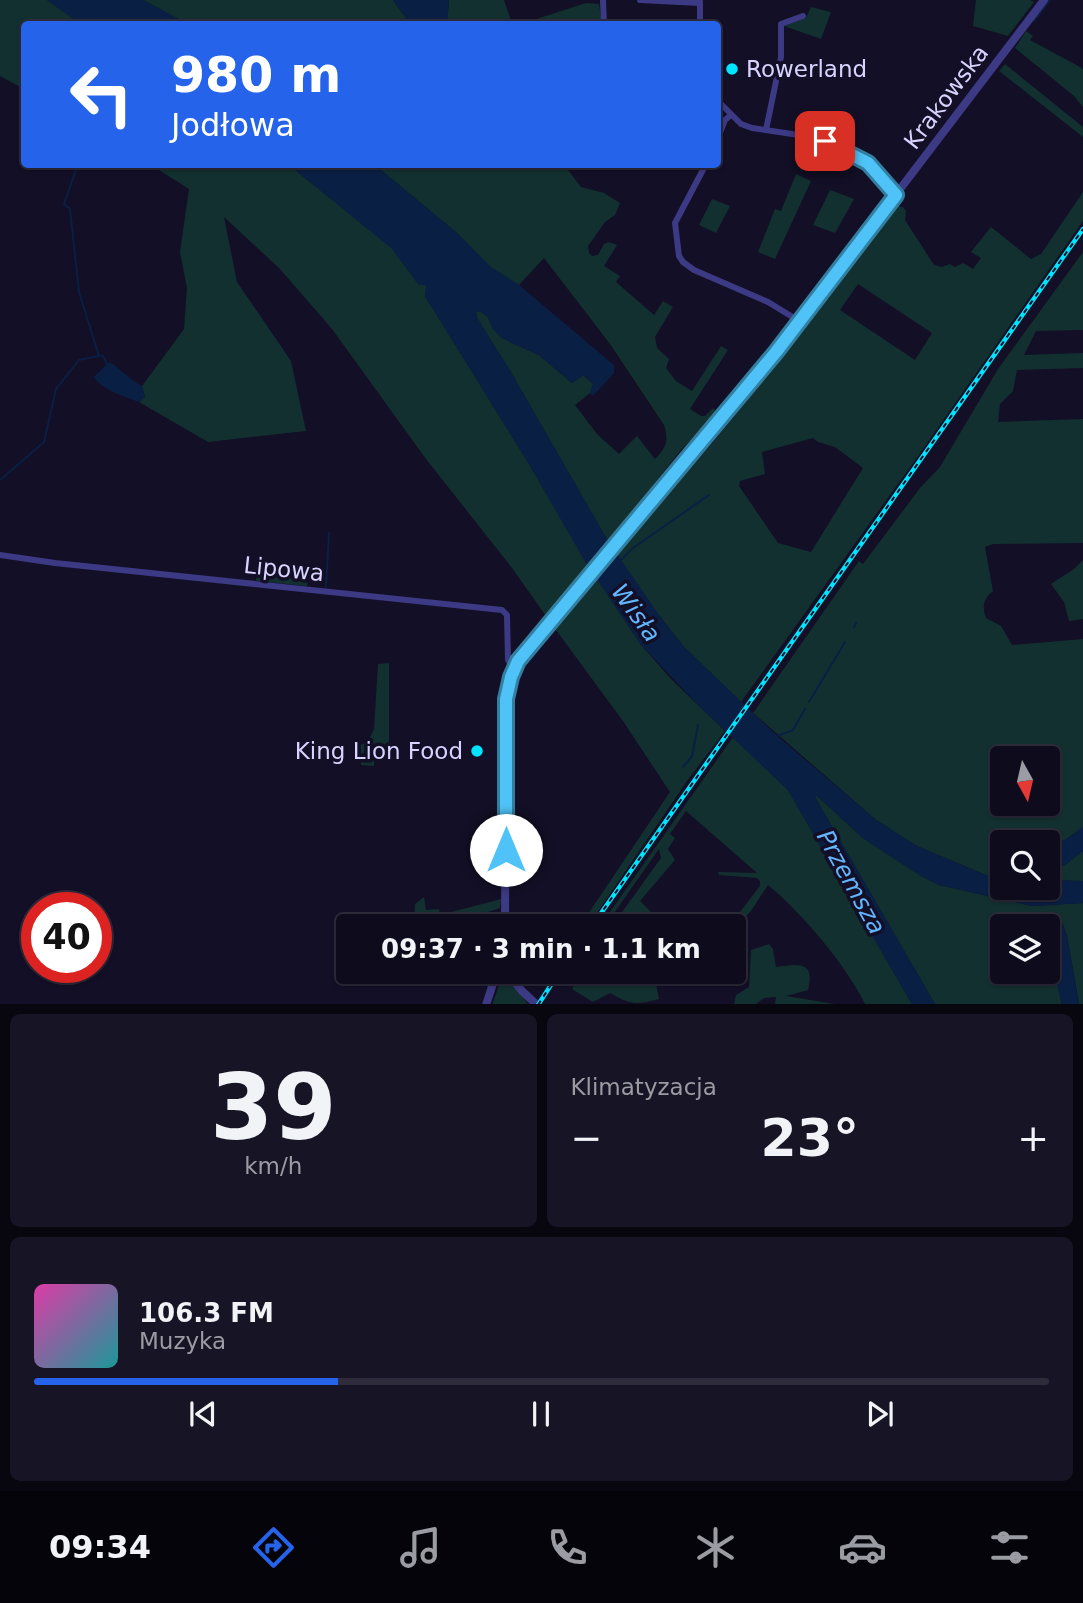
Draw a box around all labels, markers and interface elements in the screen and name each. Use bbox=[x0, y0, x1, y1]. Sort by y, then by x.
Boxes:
street label: Krakowska bbox=[899, 40, 993, 154]
text: 980 m bbox=[171, 47, 341, 104]
icon: left bbox=[56, 49, 147, 140]
place label: Rowerland bbox=[746, 56, 867, 82]
marker: Rowerland bbox=[724, 61, 740, 77]
text: Jodłowa bbox=[171, 106, 295, 144]
pin bbox=[795, 111, 855, 171]
icon: arrive bbox=[806, 122, 844, 160]
street label: Lipowa bbox=[242, 552, 326, 586]
water label: Wisła bbox=[606, 579, 666, 647]
place label: King Lion Food bbox=[295, 738, 463, 764]
marker: King Lion Food bbox=[469, 743, 485, 759]
north arrow bbox=[990, 746, 1060, 816]
map controls bbox=[990, 746, 1060, 984]
position arrow bbox=[469, 813, 543, 887]
water label: Przemsza bbox=[811, 825, 891, 939]
button: search bbox=[990, 830, 1060, 900]
speed limit sign: 40 bbox=[21, 892, 112, 983]
button: layers bbox=[990, 914, 1060, 984]
text: 09:37 · 3 min · 1.1 km bbox=[381, 934, 701, 964]
text: 39 bbox=[210, 1055, 337, 1160]
text: Klimatyzacja bbox=[571, 1074, 717, 1100]
text: 23° bbox=[761, 1108, 859, 1168]
text: − bbox=[571, 1116, 602, 1160]
text: + bbox=[1017, 1116, 1049, 1160]
text: km/h bbox=[244, 1153, 302, 1179]
text: 106.3 FM bbox=[139, 1298, 274, 1328]
text: Muzyka bbox=[139, 1328, 226, 1354]
icon: previous bbox=[184, 1395, 222, 1433]
icon: pause bbox=[522, 1395, 560, 1433]
icon: next bbox=[861, 1395, 899, 1433]
icon: directions bbox=[249, 1523, 298, 1572]
icon: music bbox=[396, 1523, 445, 1572]
icon: phone bbox=[543, 1523, 592, 1572]
icon: climate bbox=[691, 1523, 740, 1572]
icon: car bbox=[838, 1523, 887, 1572]
icon: filters bbox=[985, 1523, 1034, 1572]
text: 09:34 bbox=[49, 1528, 151, 1566]

